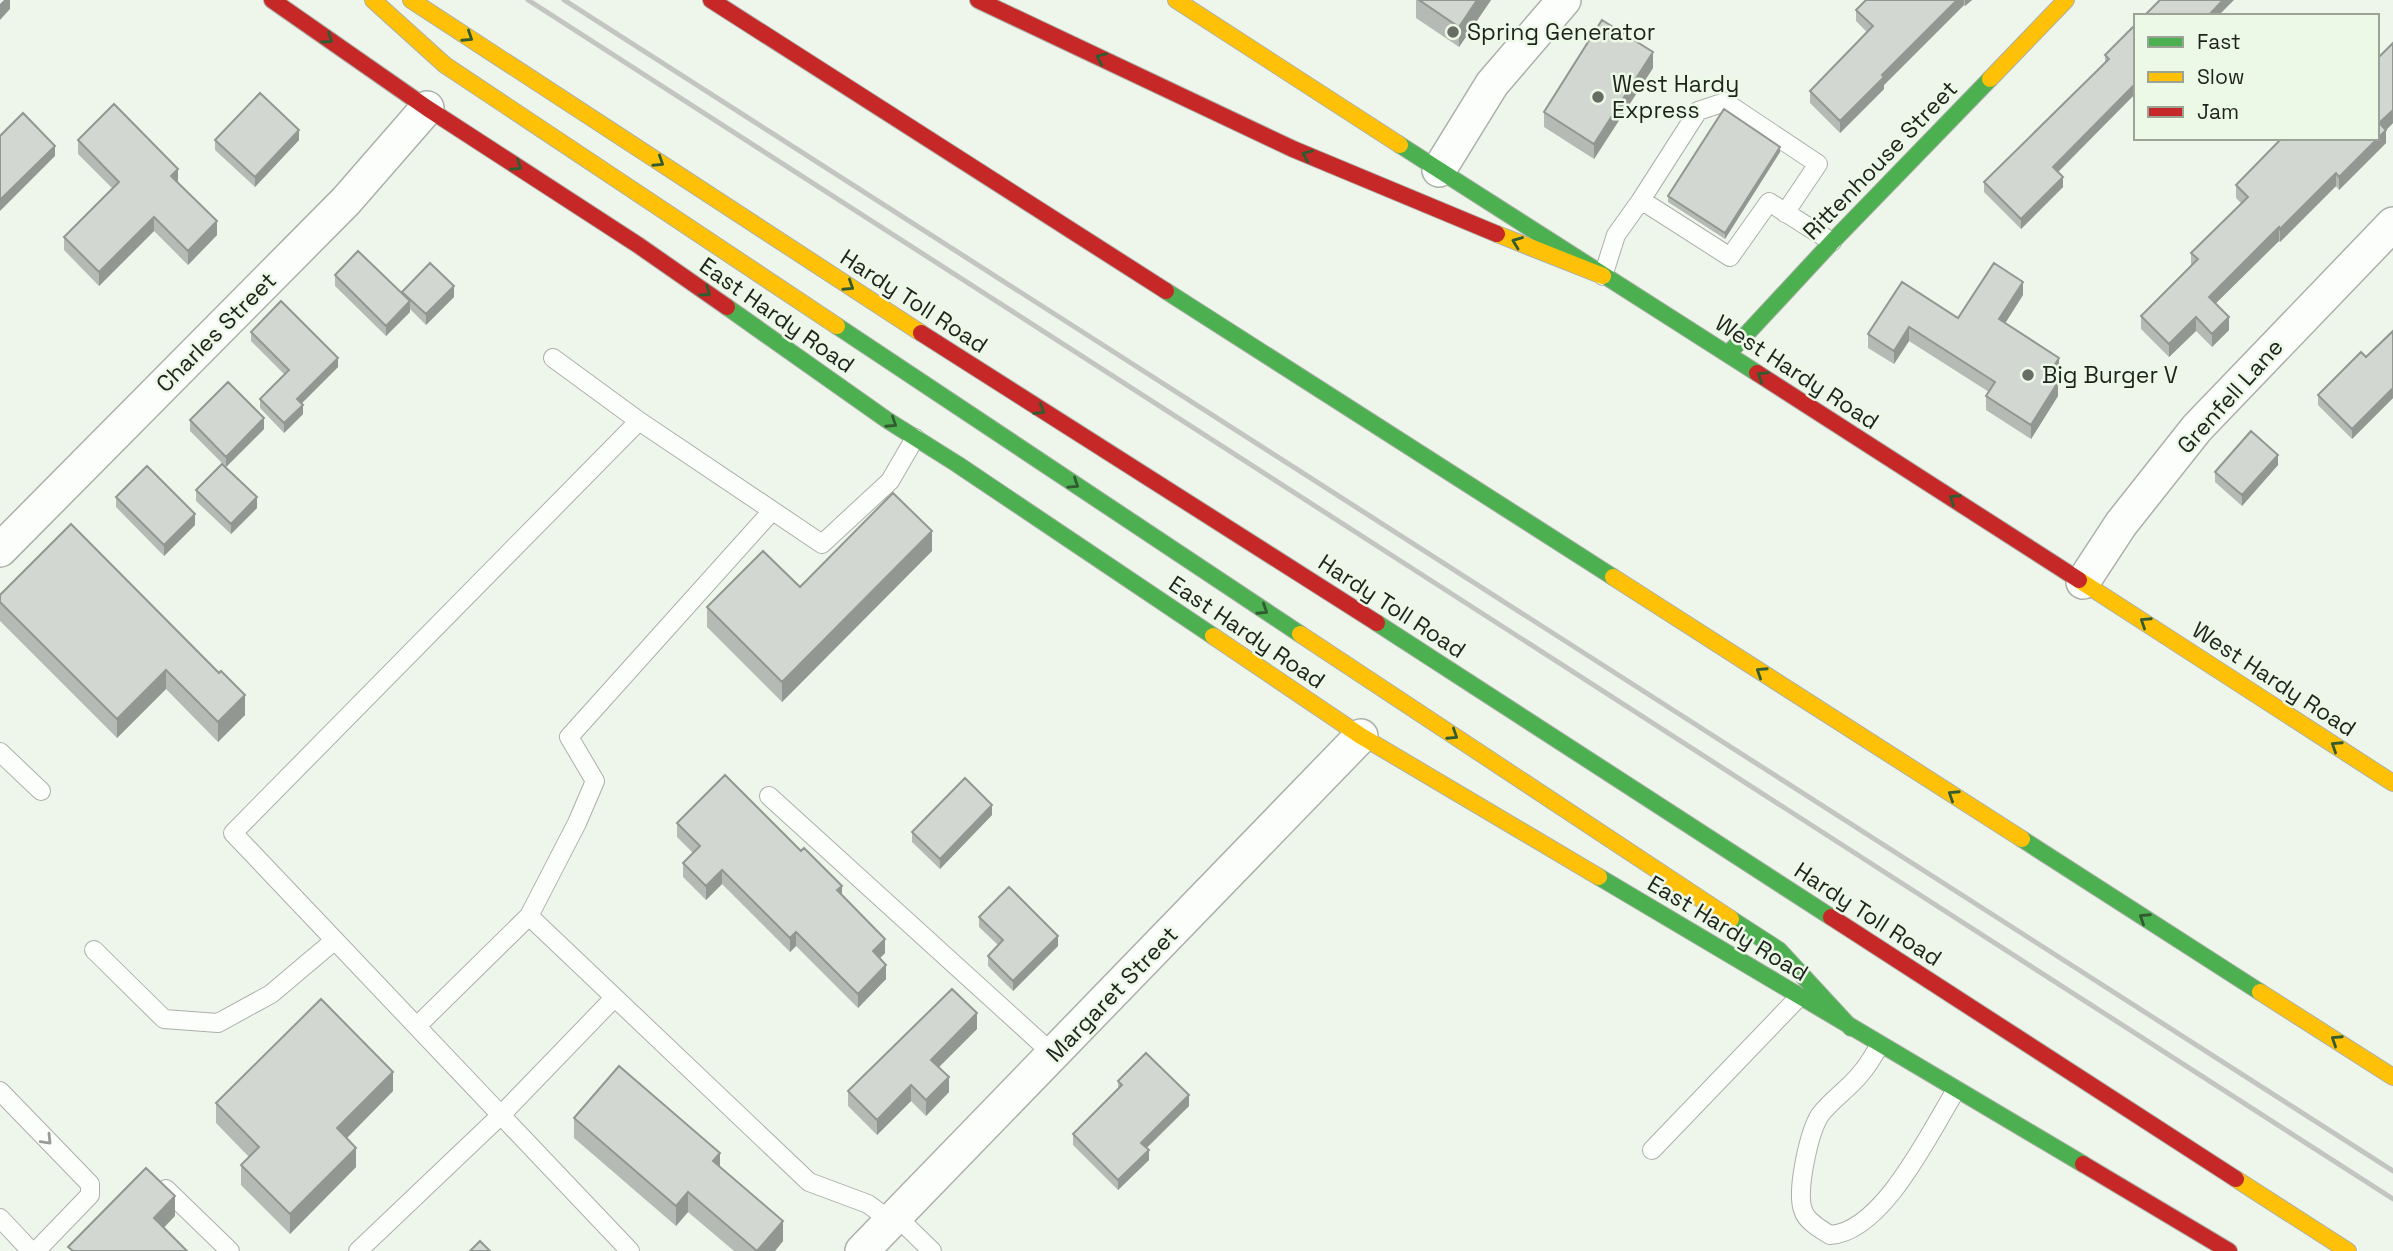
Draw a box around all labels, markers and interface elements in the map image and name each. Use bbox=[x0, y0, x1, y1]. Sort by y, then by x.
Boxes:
legend bbox=[2134, 14, 2379, 140]
place label: Spring Generator bbox=[1467, 17, 1655, 47]
marker: Spring Generator bbox=[1445, 24, 1461, 40]
text: Fast bbox=[2197, 28, 2241, 55]
one-way arrow bbox=[461, 29, 474, 42]
one-way arrow bbox=[320, 31, 333, 43]
one-way arrow bbox=[1096, 52, 1108, 66]
text: Slow bbox=[2197, 63, 2245, 90]
place label: West Hardy Express bbox=[1612, 69, 1739, 125]
street label: Rittenhouse Street bbox=[1796, 74, 1964, 246]
marker: West Hardy Express bbox=[1590, 89, 1606, 105]
text: Jam bbox=[2197, 98, 2239, 125]
one-way arrow bbox=[1301, 149, 1314, 163]
one-way arrow bbox=[651, 153, 664, 166]
one-way arrow bbox=[509, 157, 522, 170]
one-way arrow bbox=[1511, 236, 1523, 250]
street label: Hardy Toll Road bbox=[835, 242, 993, 360]
street label: East Hardy Road bbox=[694, 250, 860, 380]
street label: Charles Street bbox=[149, 265, 283, 399]
one-way arrow bbox=[841, 278, 854, 290]
one-way arrow bbox=[698, 284, 711, 296]
street label: West Hardy Road bbox=[1709, 308, 1885, 436]
street label: Grenfell Lane bbox=[2170, 332, 2290, 460]
place label: Big Burger V bbox=[2042, 360, 2178, 390]
marker: Big Burger V bbox=[2020, 367, 2036, 383]
one-way arrow bbox=[1757, 371, 1770, 384]
one-way arrow bbox=[1032, 402, 1045, 415]
one-way arrow bbox=[884, 415, 897, 428]
one-way arrow bbox=[1066, 476, 1079, 489]
one-way arrow bbox=[1948, 494, 1961, 507]
street label: Hardy Toll Road bbox=[1313, 547, 1471, 665]
street label: East Hardy Road bbox=[1163, 569, 1331, 695]
one-way arrow bbox=[1255, 602, 1268, 614]
street label: West Hardy Road bbox=[2186, 615, 2362, 743]
one-way arrow bbox=[2140, 618, 2153, 630]
one-way arrow bbox=[1756, 668, 1769, 680]
one-way arrow bbox=[1445, 727, 1458, 739]
one-way arrow bbox=[2330, 741, 2343, 754]
one-way arrow bbox=[1947, 790, 1960, 803]
street label: Hardy Toll Road bbox=[1789, 855, 1947, 973]
street label: East Hardy Road bbox=[1642, 868, 1814, 988]
one-way arrow bbox=[2139, 913, 2152, 926]
street label: Margaret Street bbox=[1040, 920, 1184, 1068]
one-way arrow bbox=[2330, 1036, 2343, 1049]
one-way arrow bbox=[39, 1132, 52, 1145]

